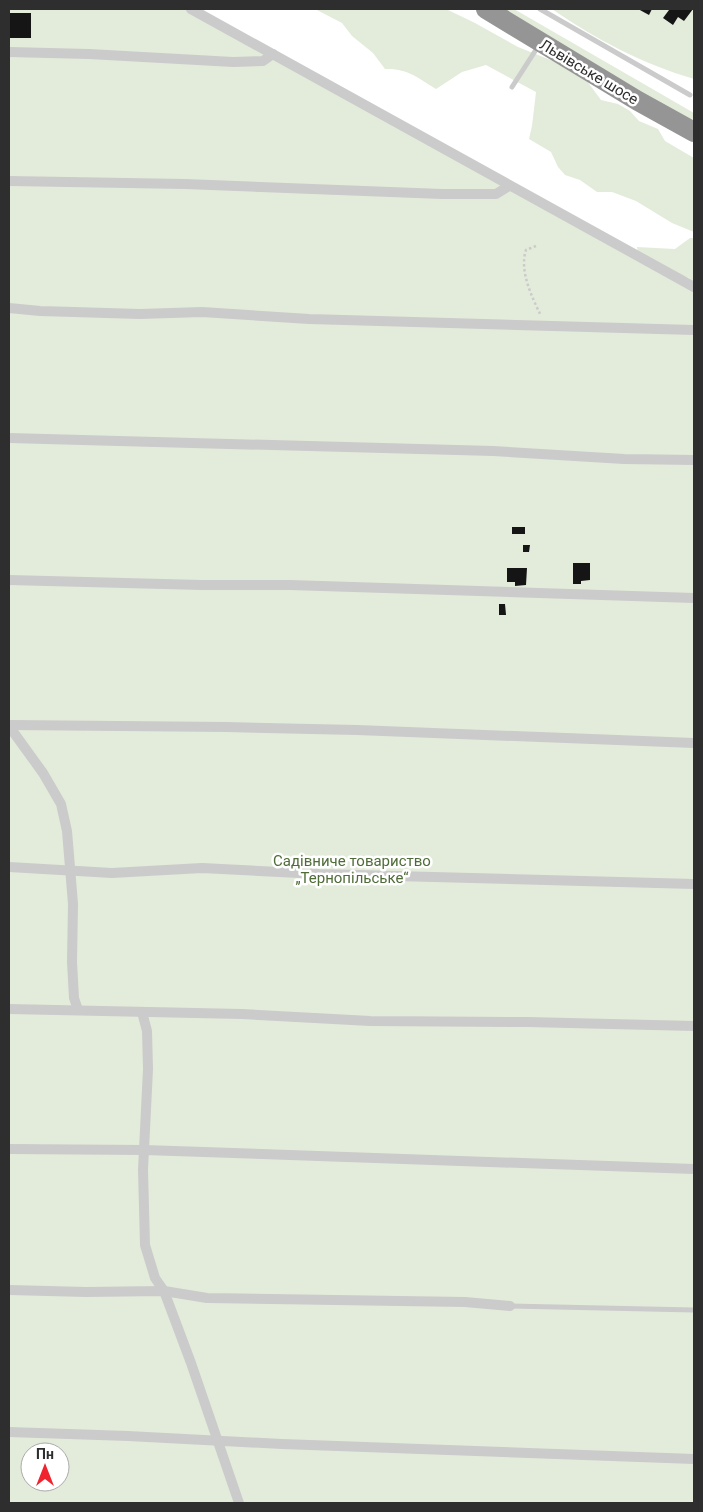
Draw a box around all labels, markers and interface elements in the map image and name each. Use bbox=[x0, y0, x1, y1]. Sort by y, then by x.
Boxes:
street label: Львівське шосе bbox=[536, 36, 642, 109]
park label: Садівниче товариство „Тернопільське“ bbox=[273, 852, 431, 887]
north arrow bbox=[20, 1442, 70, 1492]
text: Пн bbox=[36, 1446, 54, 1462]

